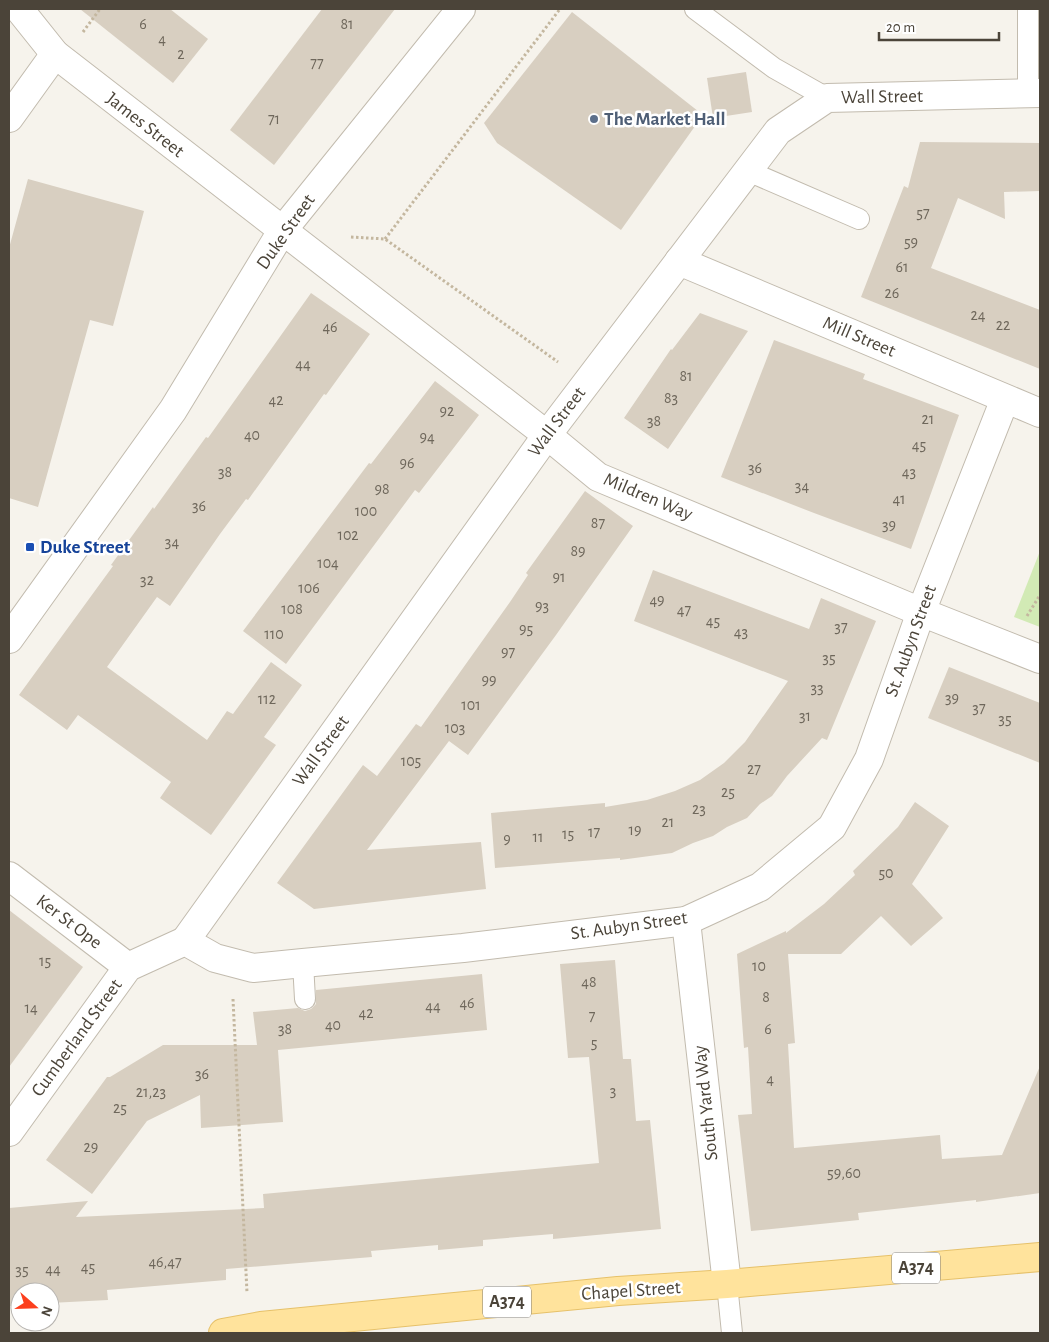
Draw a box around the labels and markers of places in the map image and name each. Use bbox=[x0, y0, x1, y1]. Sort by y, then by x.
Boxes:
place label: The Market Hall bbox=[604, 110, 725, 129]
marker: The Market Hall bbox=[588, 113, 600, 125]
place label: Duke Street bbox=[40, 538, 131, 557]
marker: Duke Street bbox=[24, 541, 36, 553]

